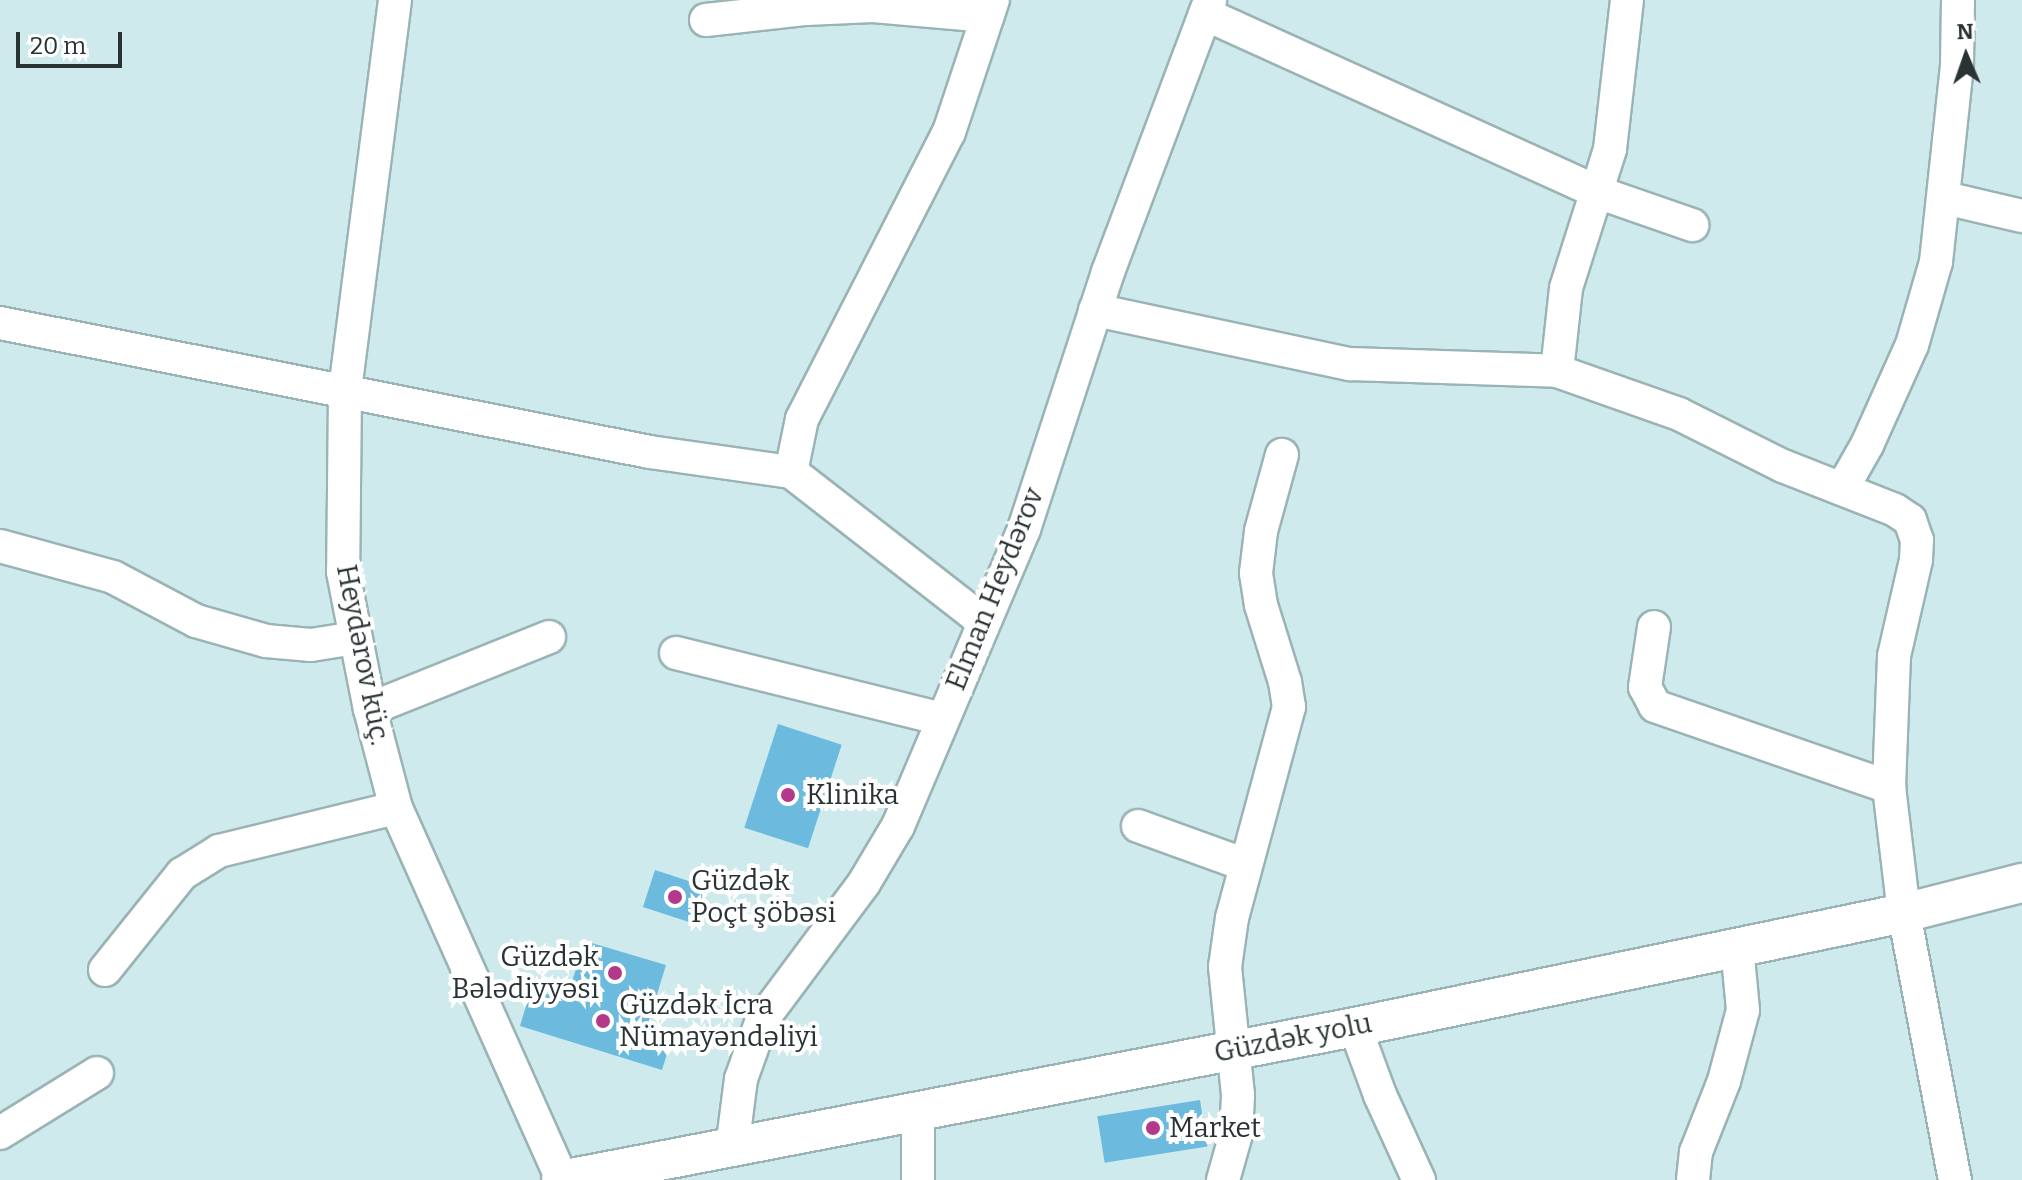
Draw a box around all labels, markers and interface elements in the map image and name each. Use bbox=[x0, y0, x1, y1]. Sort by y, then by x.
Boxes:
scale bar bbox=[20, 16, 126, 66]
north arrow bbox=[1926, 16, 2006, 96]
text: N bbox=[1956, 18, 1974, 45]
text: 20 m bbox=[30, 32, 86, 60]
street label: Elman Heydərov bbox=[939, 483, 1051, 695]
street label: Heydərov küç. bbox=[329, 562, 397, 748]
place label: Klinika bbox=[806, 778, 899, 812]
marker: Klinika bbox=[777, 784, 799, 806]
place label: Güzdək Poçt şöbəsi bbox=[691, 864, 836, 930]
marker: Güzdək Poçt şöbəsi bbox=[666, 888, 684, 906]
place label: Güzdək Bələdiyyəsi bbox=[451, 940, 599, 1006]
marker: Güzdək Bələdiyyəsi bbox=[606, 964, 624, 982]
place label: Güzdək İcra Nümayəndəliyi bbox=[619, 988, 818, 1054]
street label: Güzdək yolu bbox=[1211, 1006, 1375, 1070]
marker: Güzdək İcra Nümayəndəliyi bbox=[594, 1012, 612, 1030]
place label: Market bbox=[1169, 1111, 1261, 1145]
marker: Market bbox=[1144, 1119, 1162, 1137]

